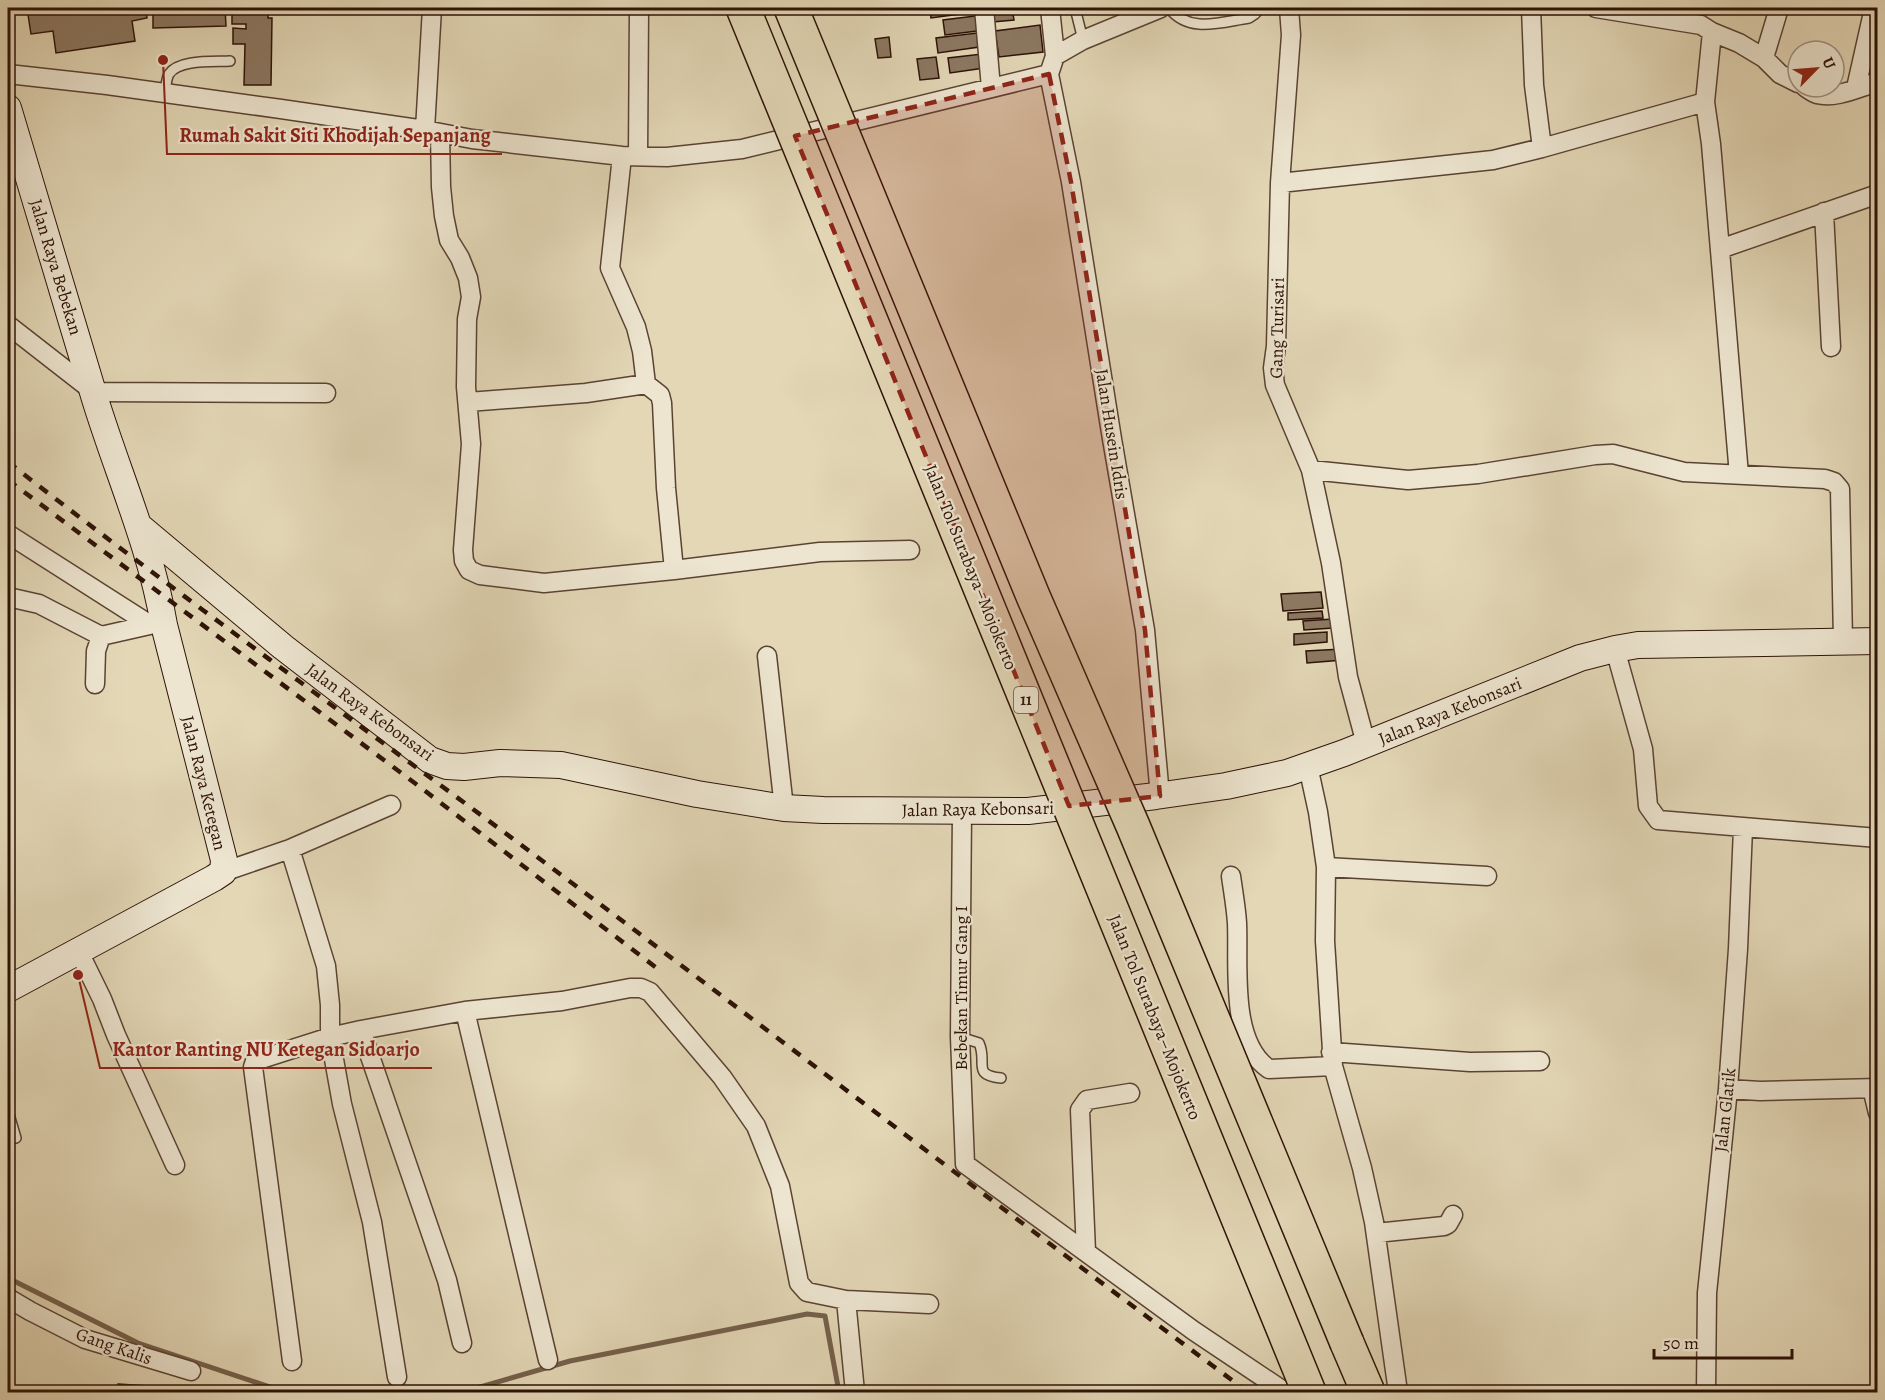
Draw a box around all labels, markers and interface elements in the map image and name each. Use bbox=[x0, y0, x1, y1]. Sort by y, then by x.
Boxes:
north arrow bbox=[1786, 39, 1846, 99]
text: U bbox=[1816, 54, 1841, 73]
callout: Rumah Sakit Siti Khodijah Sepanjang bbox=[167, 116, 502, 154]
text: Rumah Sakit Siti Khodijah Sepanjang bbox=[179, 122, 491, 149]
street label: Jalan Raya Bebekan bbox=[24, 196, 88, 338]
street label: Gang Turisari bbox=[1264, 277, 1290, 379]
street label: Jalan Husein Idris bbox=[1090, 367, 1134, 501]
street label: Jalan Tol Surabaya–Mojokerto bbox=[919, 461, 1023, 673]
street label: Jalan Raya Kebonsari bbox=[301, 657, 439, 767]
street label: Jalan Raya Kebonsari bbox=[1375, 671, 1525, 751]
road number: 11 bbox=[1014, 687, 1038, 713]
street label: Jalan Raya Ketegan bbox=[176, 713, 232, 853]
street label: Jalan Raya Kebonsari bbox=[901, 796, 1055, 822]
street label: Bebekan Timur Gang I bbox=[949, 906, 973, 1070]
street label: Jalan Tol Surabaya–Mojokerto bbox=[1103, 911, 1207, 1123]
callout: Kantor Ranting NU Ketegan Sidoarjo bbox=[100, 1030, 432, 1068]
text: Kantor Ranting NU Ketegan Sidoarjo bbox=[112, 1036, 420, 1063]
street label: Jalan Glatik bbox=[1709, 1067, 1741, 1153]
street label: Gang Kalis bbox=[73, 1322, 155, 1370]
scale bar bbox=[1654, 1322, 1792, 1360]
text: 50 m bbox=[1663, 1331, 1699, 1355]

